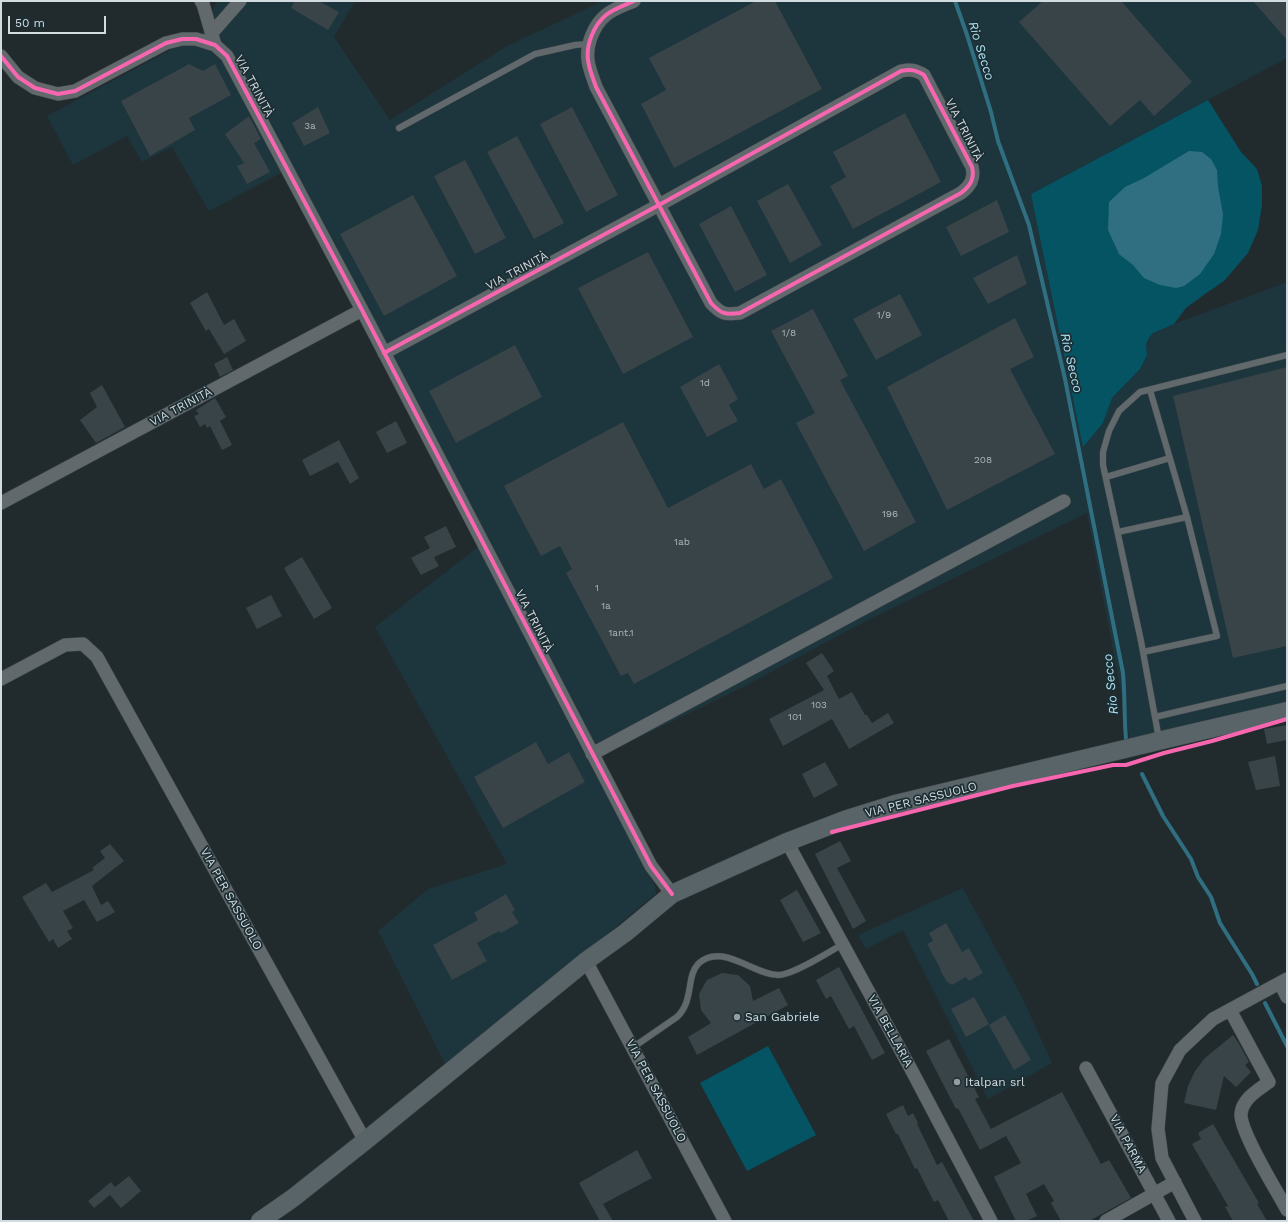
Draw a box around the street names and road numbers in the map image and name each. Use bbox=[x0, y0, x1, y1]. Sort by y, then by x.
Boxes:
street label: VIA TRINITÀ bbox=[232, 52, 276, 120]
street label: VIA TRINITÀ bbox=[942, 96, 986, 164]
street label: VIA TRINITÀ bbox=[483, 249, 551, 293]
street label: VIA TRINITÀ bbox=[147, 385, 215, 429]
street label: VIA TRINITÀ bbox=[512, 587, 556, 655]
street label: VIA PER SASSUOLO bbox=[864, 779, 978, 821]
street label: VIA PER SASSUOLO bbox=[197, 845, 265, 953]
street label: VIA BELLARIA bbox=[864, 992, 916, 1070]
street label: VIA PER SASSUOLO bbox=[623, 1037, 689, 1145]
street label: VIA PARMA bbox=[1107, 1112, 1149, 1176]

